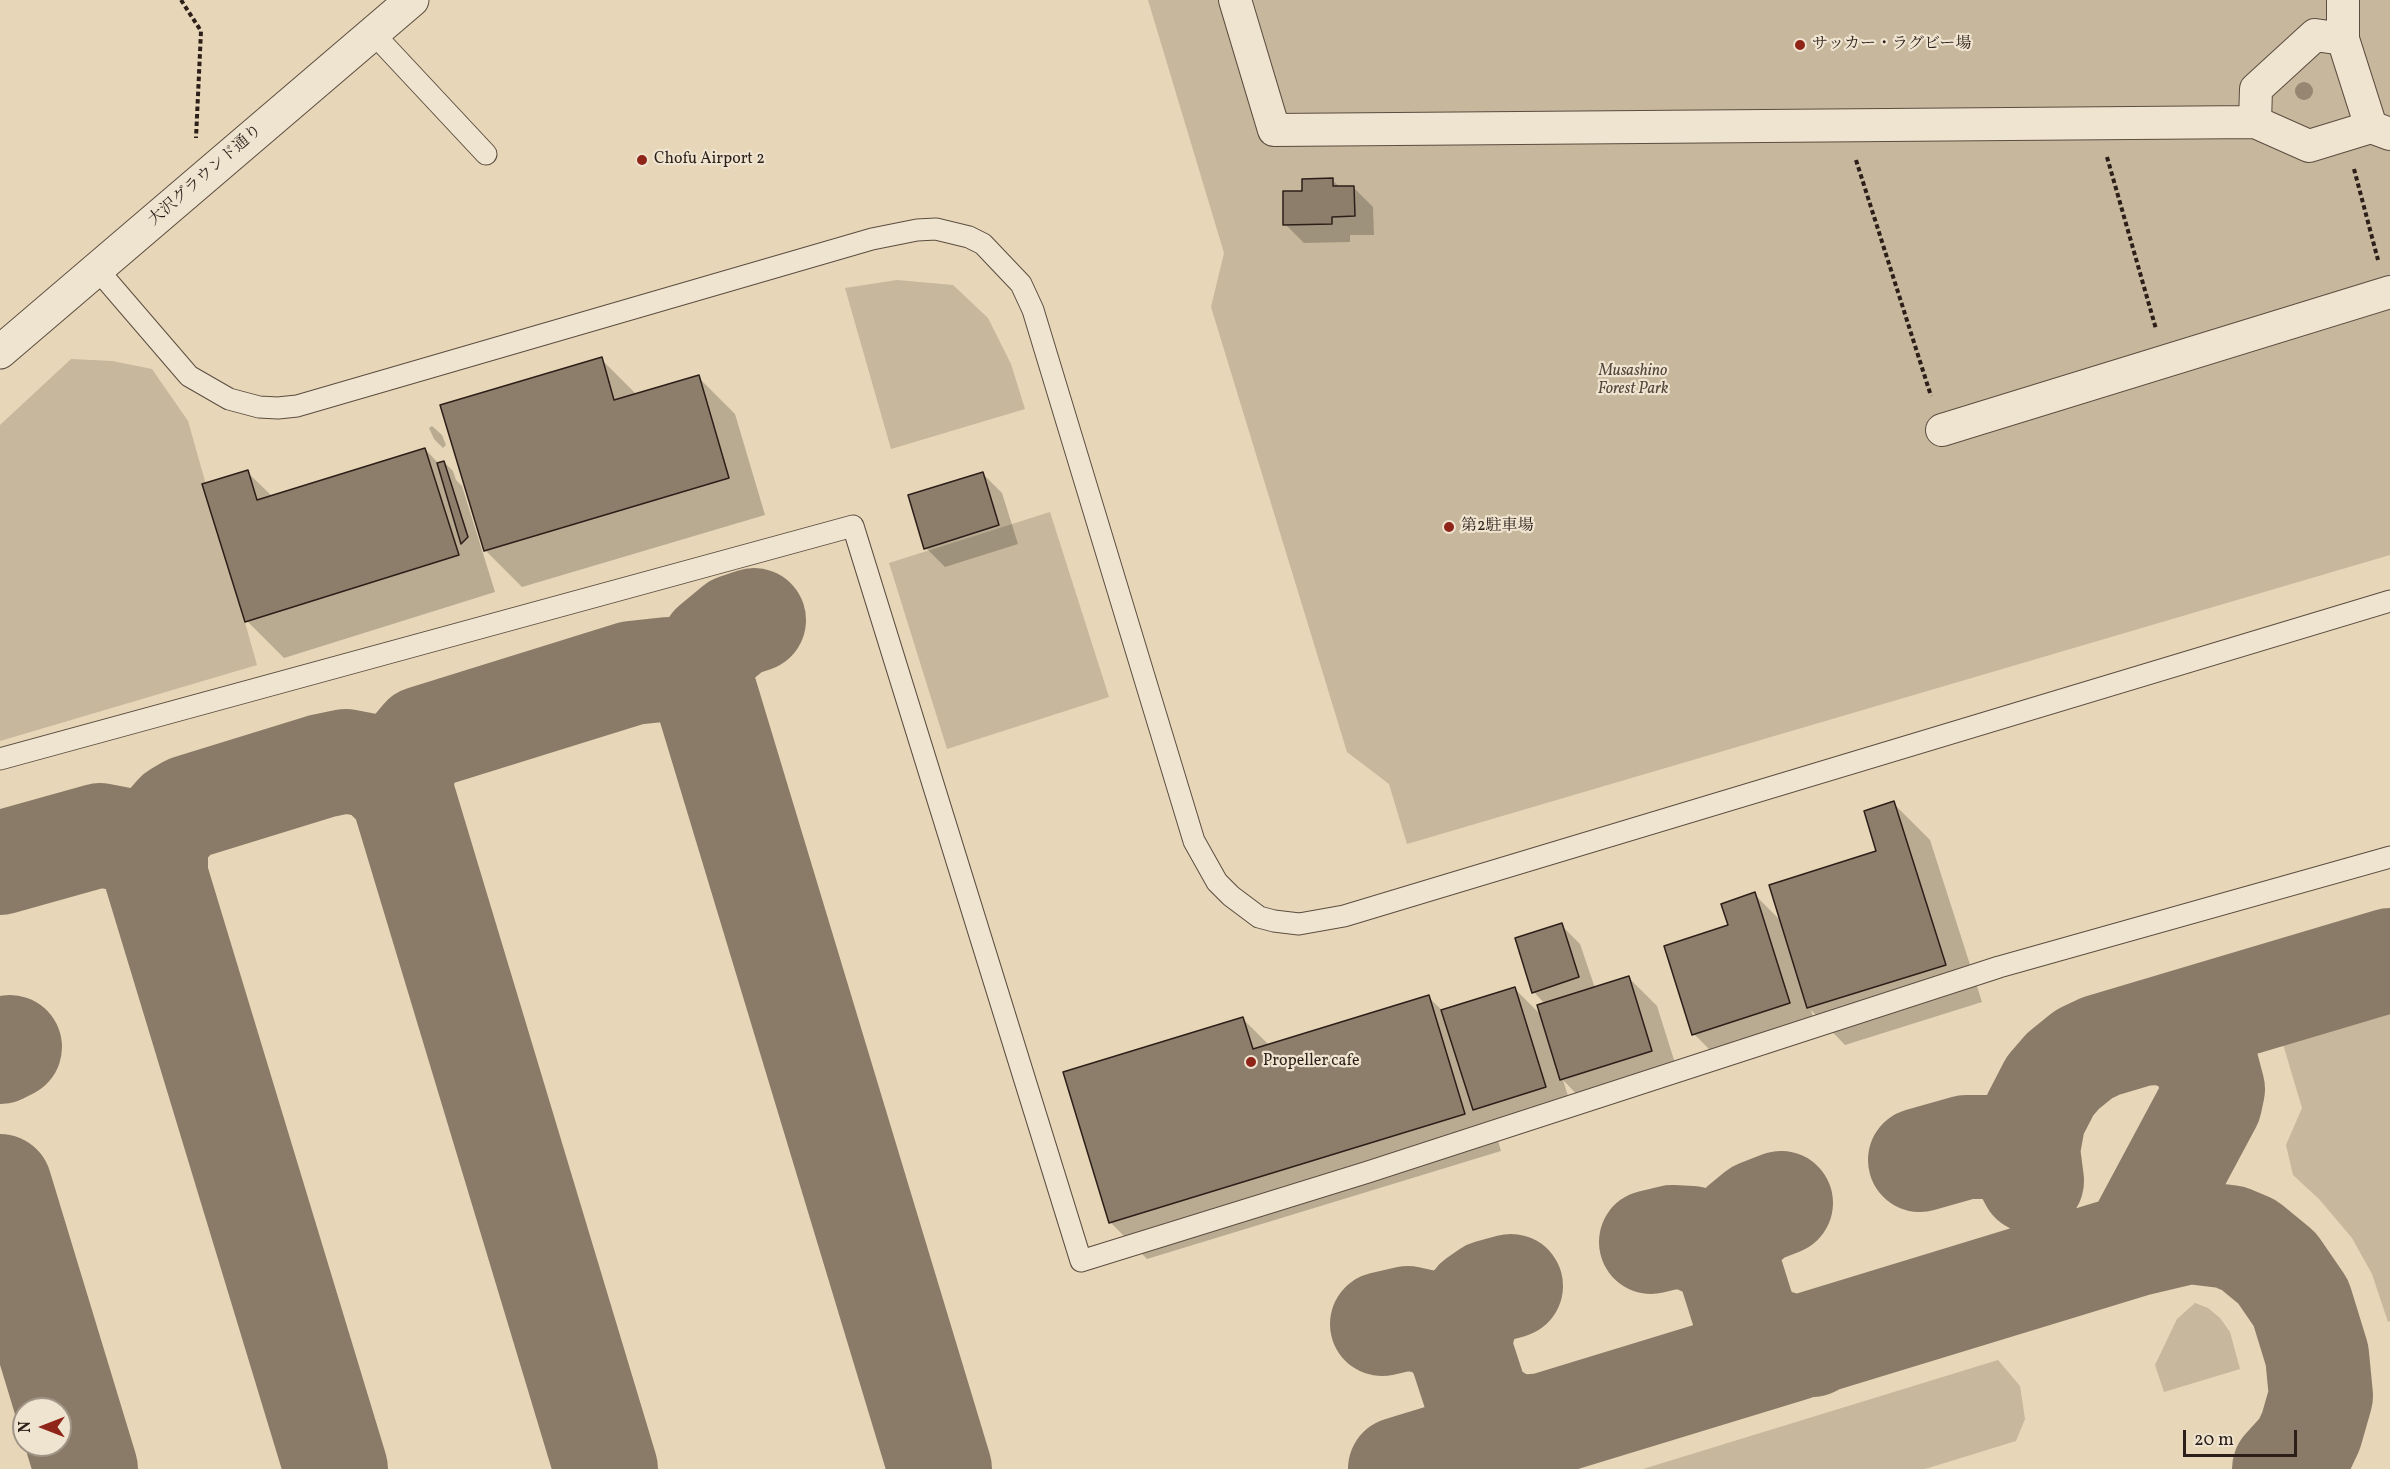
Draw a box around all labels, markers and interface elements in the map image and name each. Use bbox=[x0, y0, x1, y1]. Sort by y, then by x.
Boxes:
place label: サッカー・ラグビー場 bbox=[1812, 35, 1971, 55]
marker: サッカー・ラグビー場 bbox=[1793, 38, 1807, 52]
street label: 大沢グラウンド通り bbox=[145, 122, 267, 230]
place label: Chofu Airport 2 bbox=[654, 150, 765, 170]
marker: Chofu Airport 2 bbox=[635, 153, 649, 167]
park label: Musashino Forest Park bbox=[1598, 362, 1668, 400]
place label: 第2駐車場 bbox=[1461, 517, 1534, 537]
marker: 第2駐車場 bbox=[1442, 520, 1456, 534]
place label: Propeller cafe bbox=[1263, 1052, 1359, 1072]
marker: Propeller cafe bbox=[1244, 1055, 1258, 1069]
north arrow bbox=[12, 1397, 72, 1457]
scale bar bbox=[2186, 1418, 2300, 1456]
text: N bbox=[15, 1421, 37, 1433]
text: 20 m bbox=[2194, 1428, 2234, 1453]

